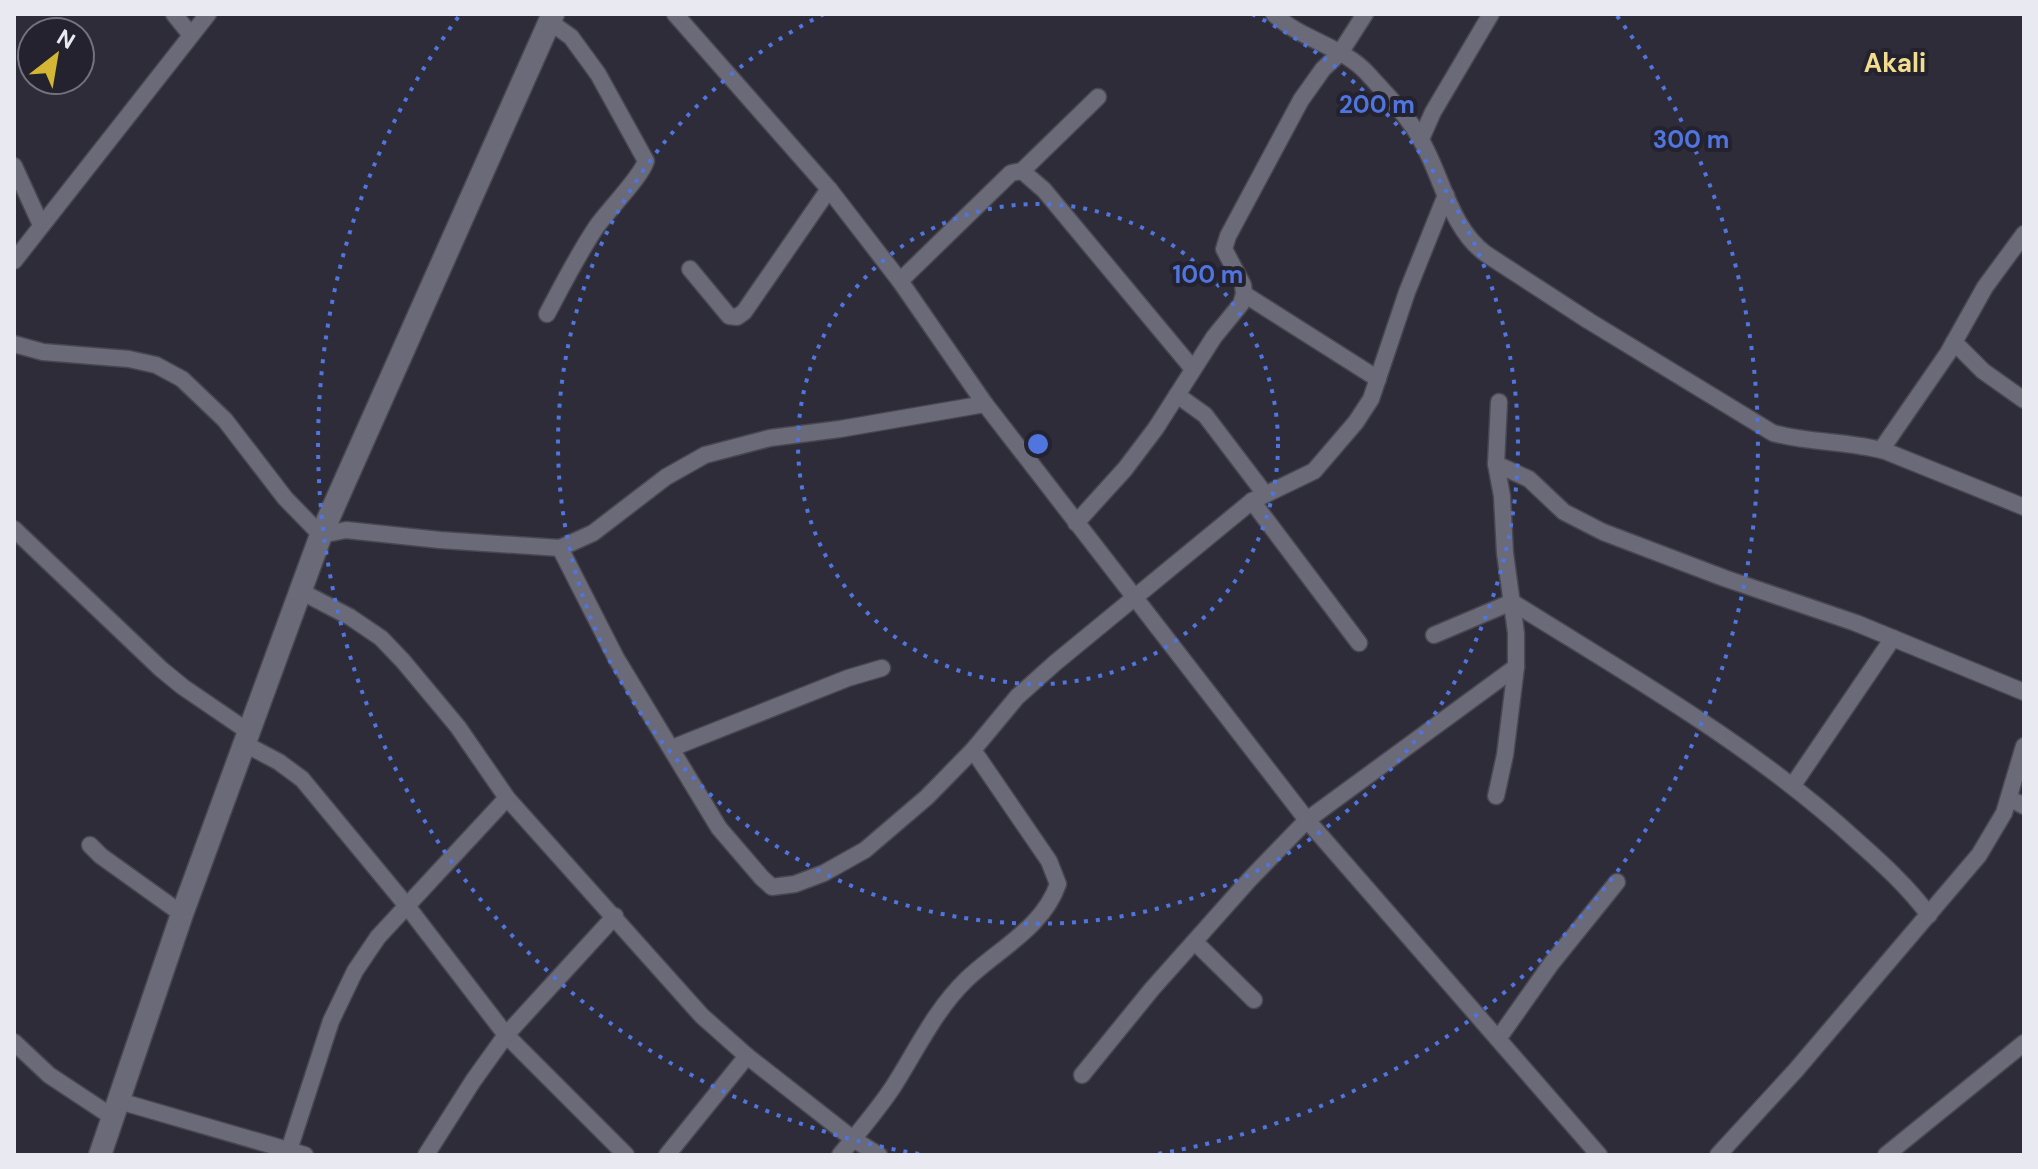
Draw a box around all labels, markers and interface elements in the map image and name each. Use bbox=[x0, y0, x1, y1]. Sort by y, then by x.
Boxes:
north arrow bbox=[16, 16, 96, 96]
text: N bbox=[52, 23, 80, 56]
district label: Akali bbox=[1864, 46, 1926, 80]
text: 200 m bbox=[1339, 89, 1415, 120]
text: 300 m bbox=[1653, 124, 1729, 155]
text: 100 m bbox=[1173, 259, 1243, 290]
centre of rings bbox=[1024, 430, 1052, 458]

